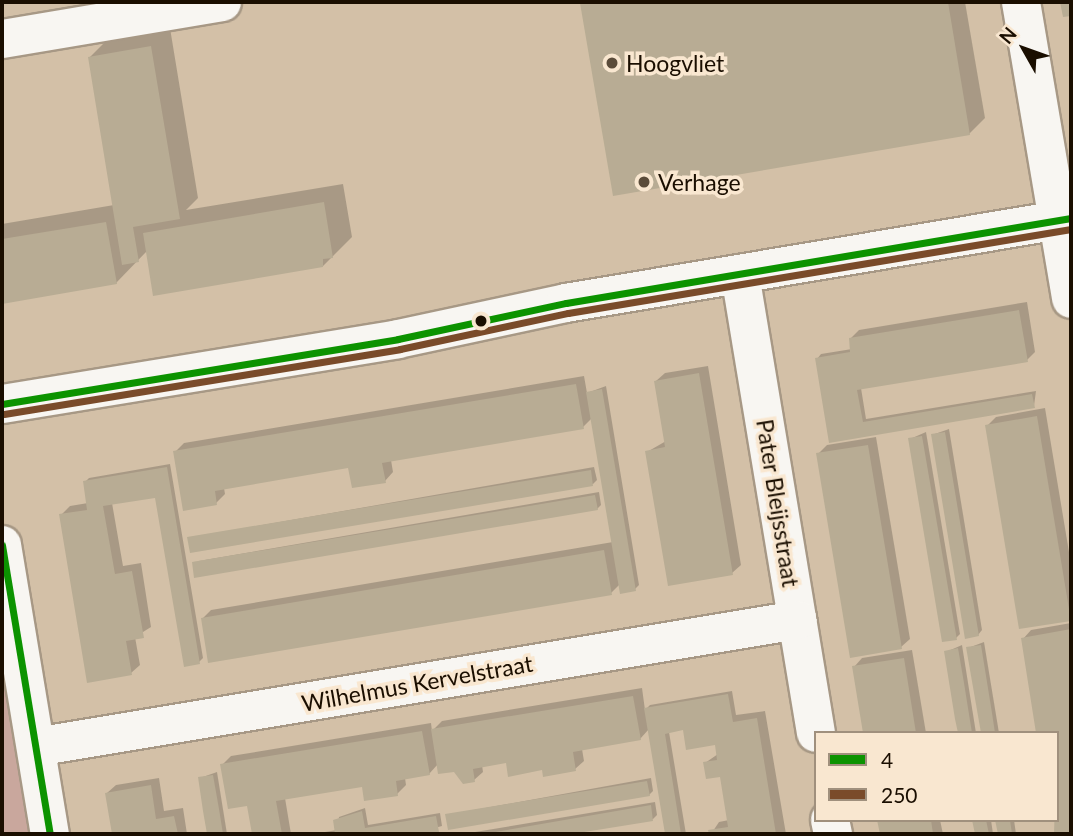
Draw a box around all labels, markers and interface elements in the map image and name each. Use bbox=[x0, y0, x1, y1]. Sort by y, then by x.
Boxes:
north arrow bbox=[989, 14, 1059, 84]
text: N bbox=[994, 22, 1021, 48]
place label: Hoogvliet bbox=[626, 49, 724, 77]
marker: Hoogvliet bbox=[604, 55, 620, 71]
place label: Verhage bbox=[658, 168, 741, 196]
marker: Verhage bbox=[636, 174, 652, 190]
unlabelled marker bbox=[474, 314, 488, 328]
street label: Pater Bleijsstraat bbox=[751, 417, 805, 589]
street label: Wilhelmus Kervelstraat bbox=[299, 649, 535, 717]
legend bbox=[814, 731, 1059, 822]
text: 4 bbox=[881, 747, 893, 772]
text: 250 bbox=[881, 782, 918, 807]

